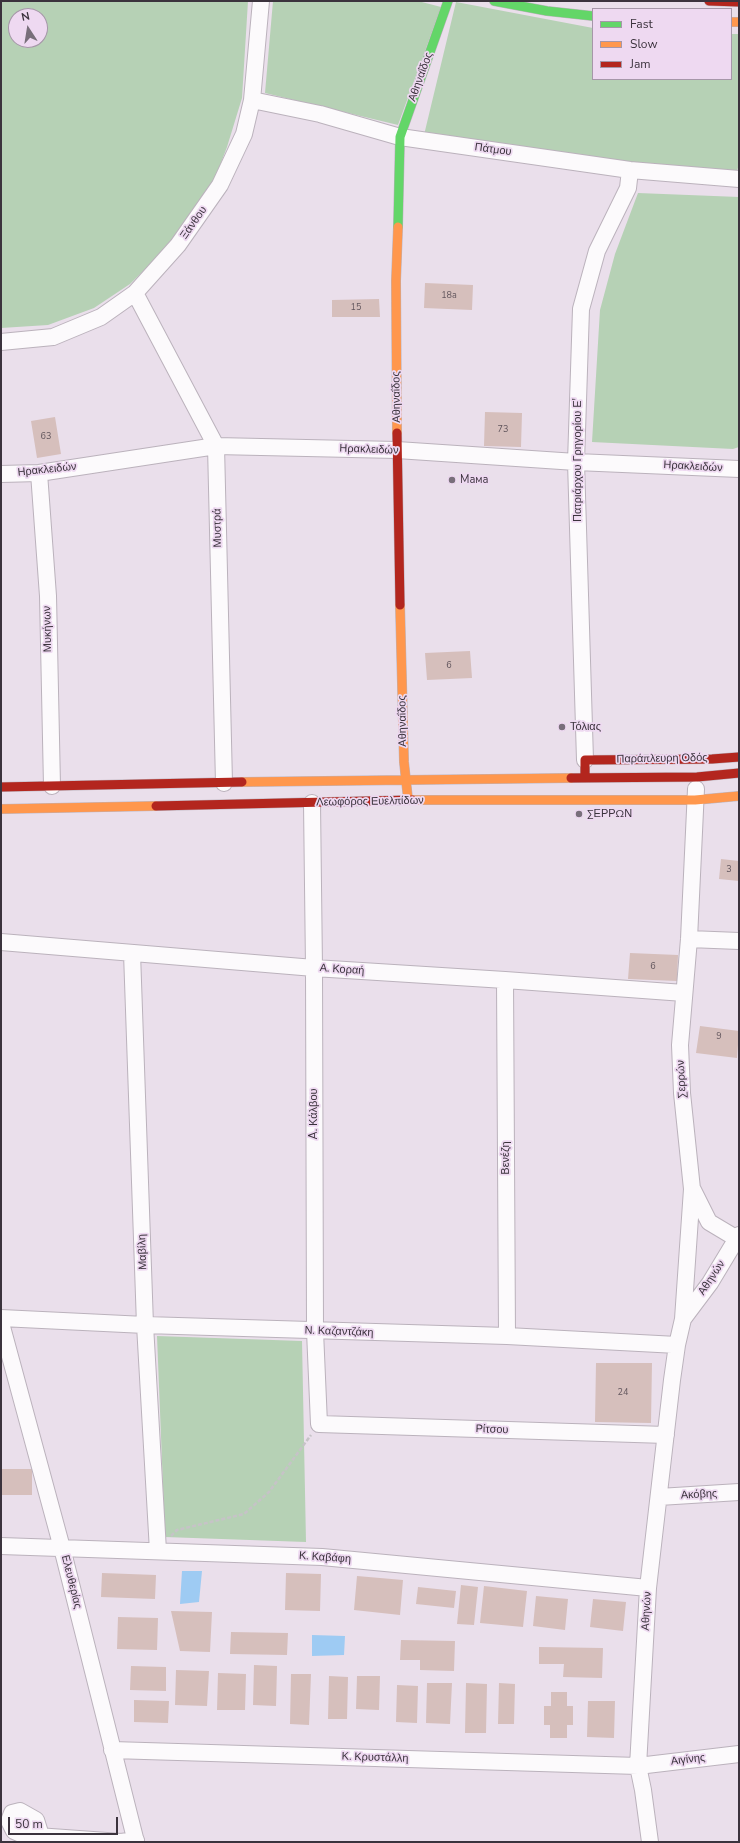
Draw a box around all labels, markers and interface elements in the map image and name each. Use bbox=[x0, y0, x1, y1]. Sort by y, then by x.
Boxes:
north arrow bbox=[8, 8, 48, 48]
legend bbox=[592, 8, 732, 80]
text: N bbox=[20, 9, 31, 25]
text: Fast bbox=[630, 16, 653, 32]
text: Slow bbox=[630, 36, 658, 52]
street label: Αθηναΐδος bbox=[406, 51, 436, 103]
text: Jam bbox=[630, 56, 651, 72]
street label: Πάτμου bbox=[474, 141, 512, 159]
street label: Ξάνθου bbox=[178, 204, 210, 242]
house number: 18a bbox=[441, 291, 457, 301]
house number: 15 bbox=[351, 303, 361, 313]
street label: Αθηναΐδος bbox=[390, 371, 404, 423]
street label: Πατριάρχου Γρηγορίου Ε' bbox=[571, 398, 585, 522]
house number: 73 bbox=[498, 425, 508, 435]
house number: 63 bbox=[41, 432, 51, 442]
street label: Ηρακλειδών bbox=[339, 442, 399, 458]
street label: Ηρακλειδών bbox=[663, 459, 723, 475]
street label: Ηρακλειδών bbox=[17, 460, 77, 480]
place label: Мама bbox=[460, 473, 489, 487]
marker: Мама bbox=[447, 475, 457, 485]
street label: Μυστρά bbox=[211, 508, 225, 548]
street label: Μυκήνων bbox=[41, 606, 55, 652]
house number: 6 bbox=[446, 661, 452, 671]
street label: Αθηναΐδος bbox=[396, 695, 410, 747]
place label: Τόλιας bbox=[570, 720, 601, 734]
marker: Τόλιας bbox=[557, 722, 567, 732]
street label: Παράπλευρη Οδός bbox=[616, 752, 708, 766]
street label: Λεωφόρος Ευελπίδων bbox=[316, 794, 424, 810]
place label: ΣΕΡΡΩΝ bbox=[587, 807, 632, 821]
marker: ΣΕΡΡΩΝ bbox=[574, 809, 584, 819]
house number: 3 bbox=[726, 865, 732, 875]
street label: Α. Κοραή bbox=[319, 962, 365, 978]
house number: 6 bbox=[650, 962, 656, 972]
house number: 9 bbox=[716, 1032, 722, 1042]
street label: Σερρών bbox=[674, 1060, 690, 1098]
street label: A. Κάλβου bbox=[307, 1088, 321, 1140]
street label: Βενέζη bbox=[499, 1141, 513, 1175]
street label: Μαβίλη bbox=[136, 1234, 150, 1270]
street label: Αθηνών bbox=[696, 1258, 728, 1298]
street label: Ν. Καζαντζάκη bbox=[304, 1324, 374, 1340]
house number: 24 bbox=[618, 1388, 628, 1398]
street label: Ρίτσου bbox=[475, 1423, 509, 1437]
street label: Ακόβης bbox=[680, 1487, 718, 1503]
street label: Κ. Καβάφη bbox=[299, 1550, 351, 1566]
street label: Ελευθερίας bbox=[58, 1554, 84, 1610]
street label: Αθηνών bbox=[639, 1591, 655, 1631]
street label: Κ. Κρυστάλλη bbox=[341, 1750, 409, 1766]
street label: Αιγίνης bbox=[670, 1751, 706, 1769]
scale bar bbox=[10, 1809, 120, 1835]
text: 50 m bbox=[15, 1816, 43, 1832]

